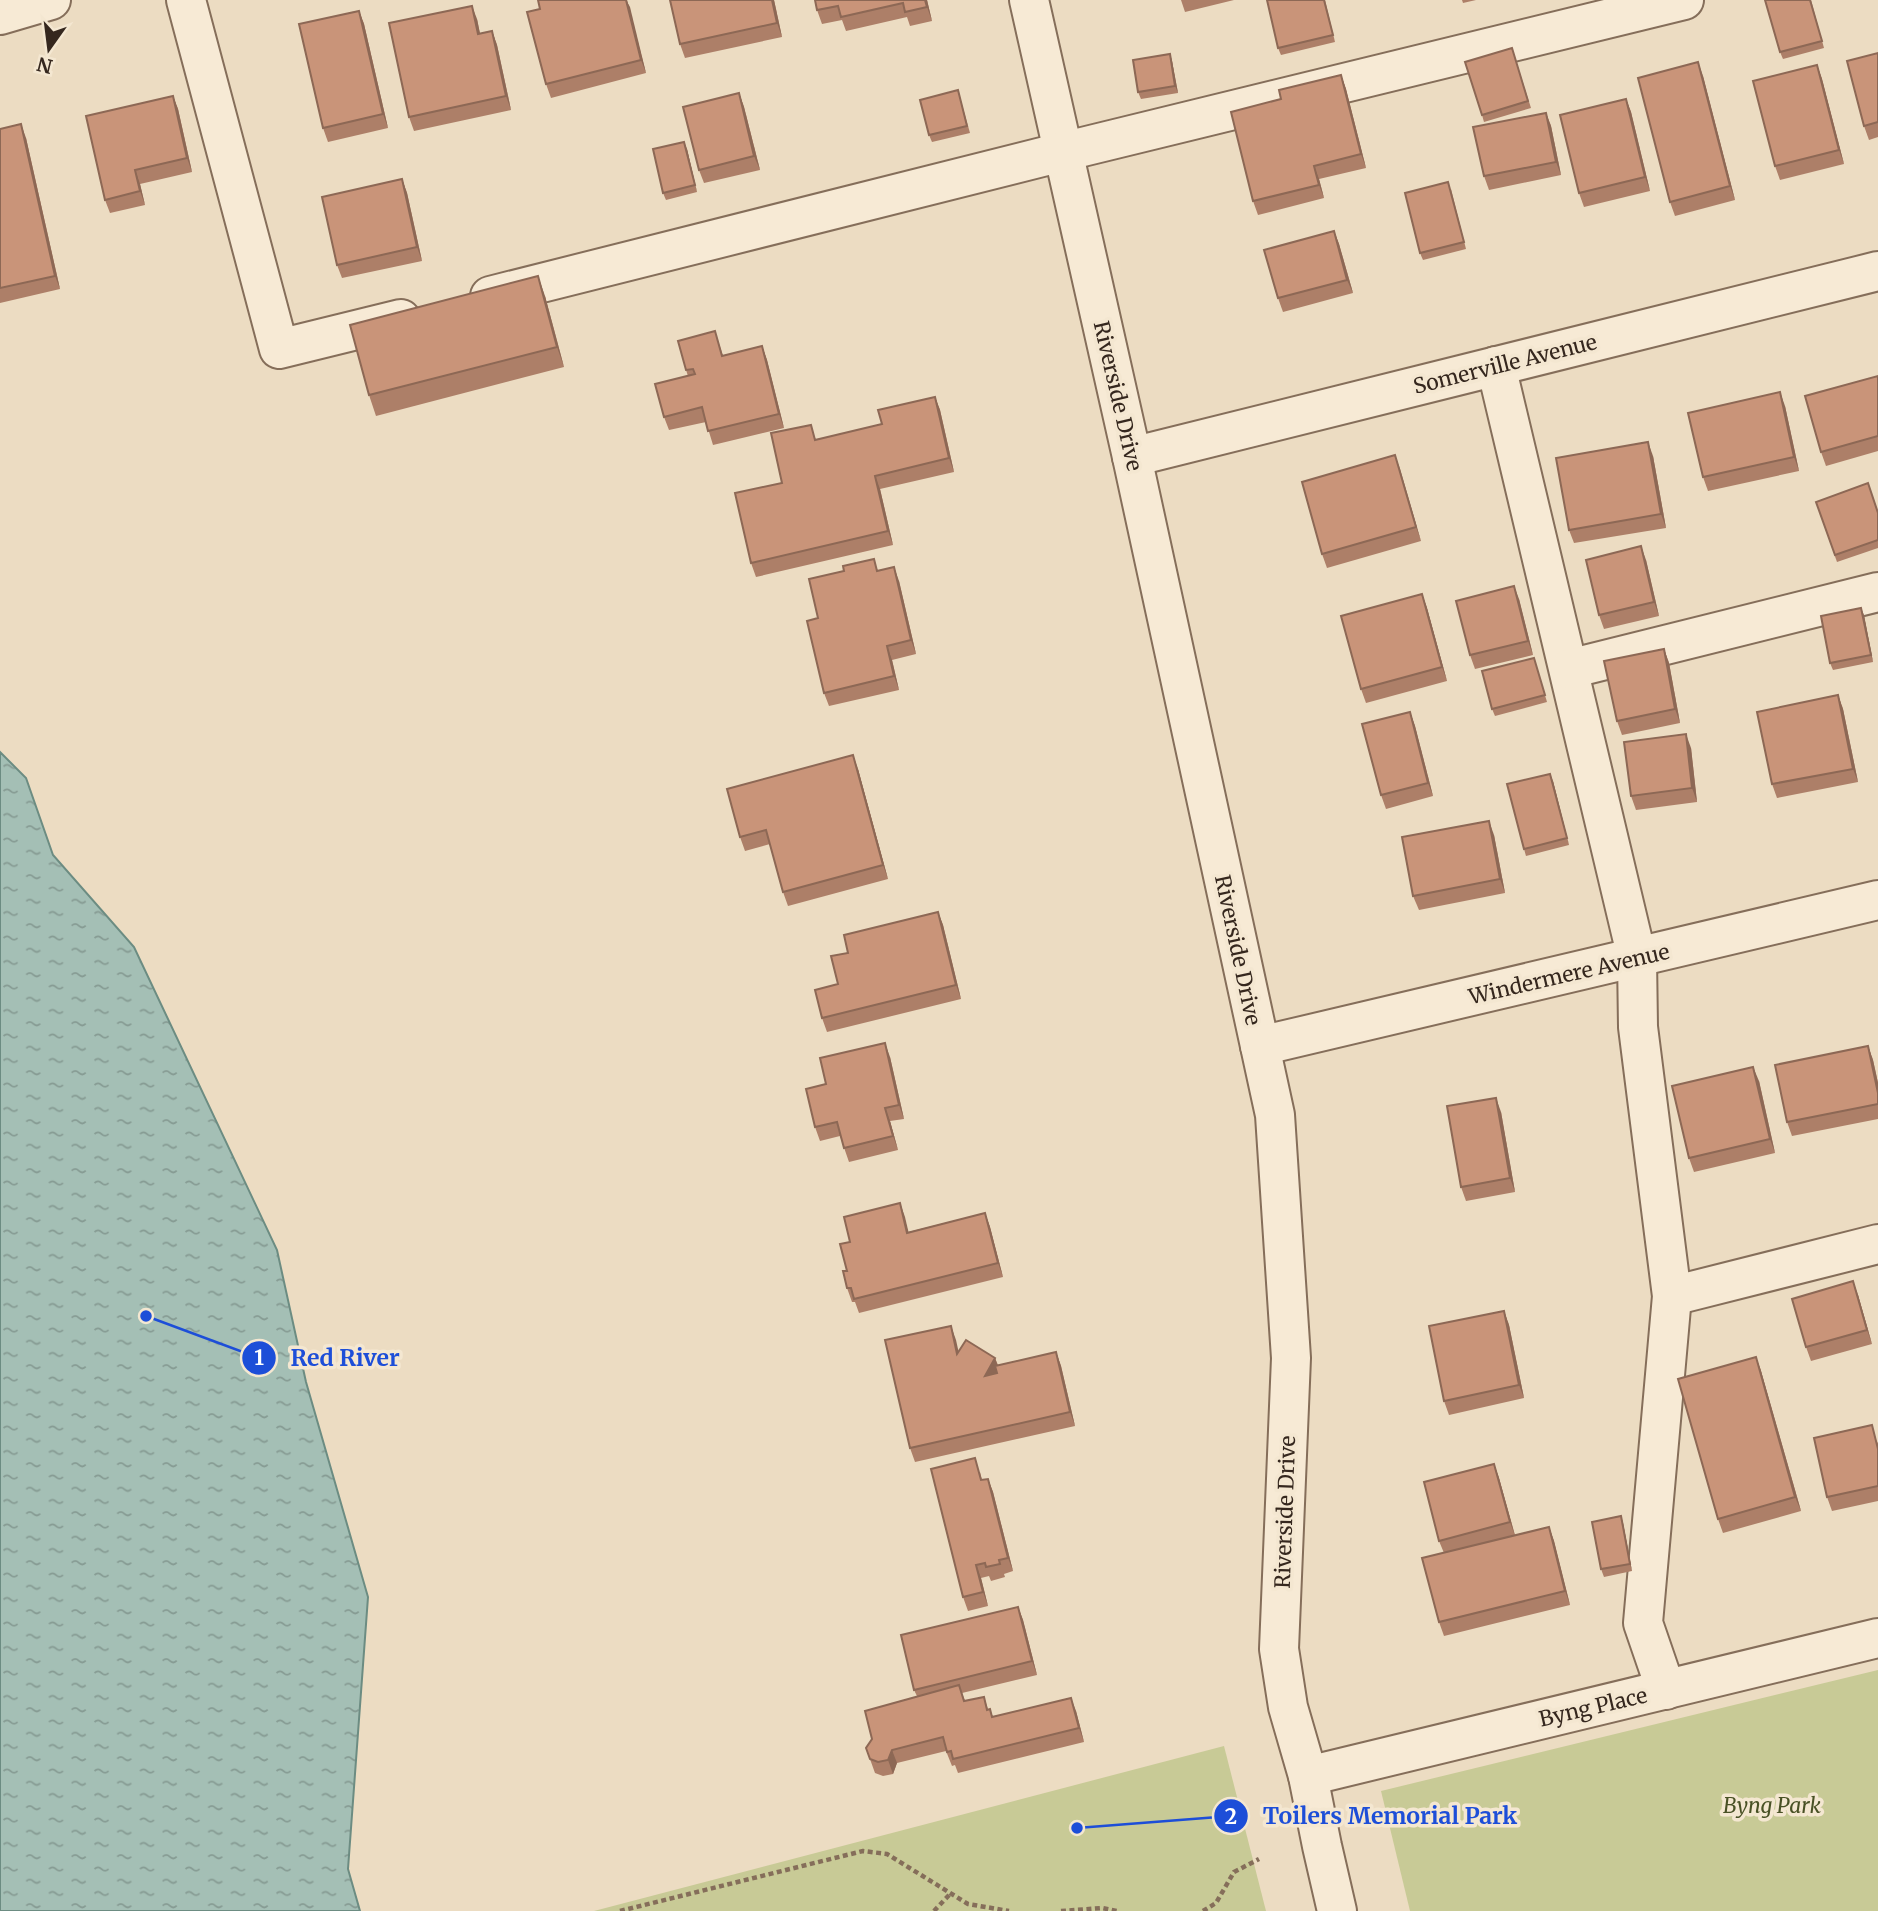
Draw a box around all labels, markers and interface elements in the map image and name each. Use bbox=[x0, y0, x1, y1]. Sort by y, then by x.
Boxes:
north arrow bbox=[14, 14, 84, 84]
text: N bbox=[35, 52, 55, 79]
street label: Riverside Drive bbox=[1088, 318, 1148, 474]
street label: Somerville Avenue bbox=[1411, 328, 1600, 400]
street label: Riverside Drive bbox=[1209, 872, 1267, 1028]
street label: Windermere Avenue bbox=[1465, 938, 1672, 1010]
callout: Red River bbox=[241, 1336, 413, 1380]
text: Red River bbox=[290, 1343, 400, 1372]
text: 1 bbox=[254, 1344, 264, 1371]
street label: Riverside Drive bbox=[1269, 1435, 1301, 1589]
street label: Byng Place bbox=[1536, 1681, 1650, 1733]
park label: Byng Park bbox=[1723, 1792, 1821, 1819]
callout: Toilers Memorial Park bbox=[1214, 1794, 1531, 1838]
text: Toilers Memorial Park bbox=[1263, 1801, 1517, 1830]
text: 2 bbox=[1225, 1803, 1237, 1830]

